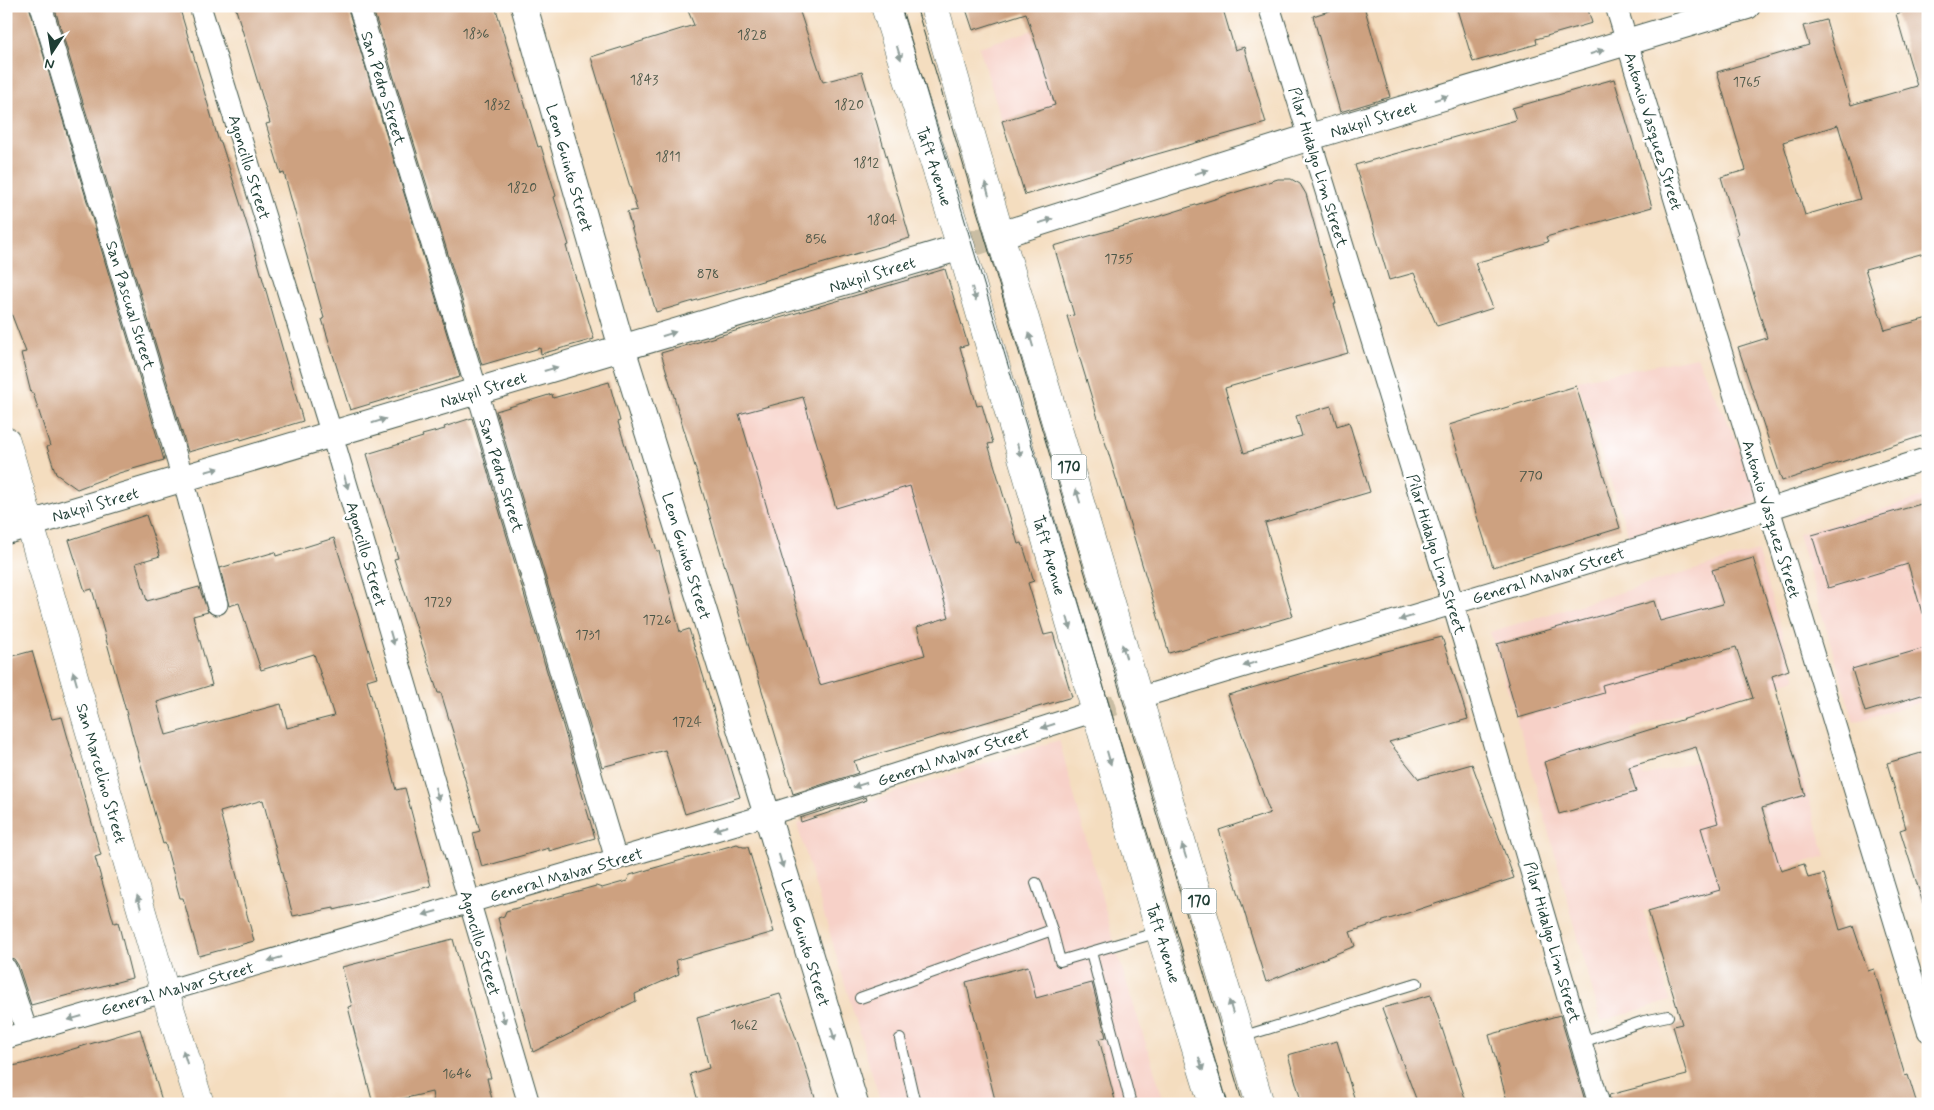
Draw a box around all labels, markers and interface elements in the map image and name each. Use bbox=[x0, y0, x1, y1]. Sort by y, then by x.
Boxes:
house number: 1836 bbox=[463, 25, 489, 43]
house number: 1828 bbox=[737, 26, 767, 44]
north arrow bbox=[28, 28, 78, 78]
street label: San Pedro Street bbox=[355, 29, 410, 149]
one-way arrow bbox=[895, 46, 903, 61]
one-way arrow bbox=[1589, 47, 1604, 55]
street label: Antonio Vasquez Street bbox=[1619, 50, 1687, 213]
text: N bbox=[43, 54, 56, 74]
house number: 1843 bbox=[630, 71, 658, 89]
house number: 1765 bbox=[1733, 73, 1761, 91]
street label: Pilar Hidalgo Lim Street bbox=[1283, 85, 1352, 251]
one-way arrow bbox=[1433, 94, 1448, 102]
house number: 1832 bbox=[484, 96, 510, 114]
house number: 1820 bbox=[834, 96, 864, 114]
street label: Nakpil Street bbox=[1328, 97, 1419, 144]
street label: Leon Guinto Street bbox=[540, 102, 597, 235]
street label: Agoncillo Street bbox=[223, 112, 275, 223]
street label: Taft Avenue bbox=[911, 124, 956, 209]
house number: 1811 bbox=[655, 148, 681, 166]
house number: 1812 bbox=[853, 154, 879, 172]
one-way arrow bbox=[1194, 167, 1209, 175]
house number: 1820 bbox=[507, 179, 537, 197]
one-way arrow bbox=[982, 181, 990, 196]
house number: 1804 bbox=[867, 211, 897, 229]
one-way arrow bbox=[1039, 216, 1054, 224]
house number: 856 bbox=[805, 230, 827, 248]
street label: San Pascual Street bbox=[100, 238, 159, 373]
house number: 1755 bbox=[1104, 250, 1134, 268]
street label: Nakpil Street bbox=[827, 252, 918, 299]
house number: 878 bbox=[697, 265, 719, 283]
one-way arrow bbox=[971, 287, 979, 302]
one-way arrow bbox=[662, 330, 677, 338]
one-way arrow bbox=[1027, 332, 1035, 347]
one-way arrow bbox=[544, 365, 559, 373]
street label: Nakpil Street bbox=[438, 367, 529, 414]
street label: San Pedro Street bbox=[473, 416, 528, 536]
one-way arrow bbox=[372, 417, 387, 425]
street label: Antonio Vasquez Street bbox=[1737, 438, 1805, 601]
one-way arrow bbox=[1016, 443, 1024, 458]
road number: 170 bbox=[1052, 454, 1086, 480]
one-way arrow bbox=[204, 466, 219, 474]
house number: 770 bbox=[1519, 467, 1543, 485]
street label: Pilar Hidalgo Lim Street bbox=[1401, 472, 1470, 638]
one-way arrow bbox=[343, 475, 351, 490]
street label: Nakpil Street bbox=[50, 483, 141, 528]
one-way arrow bbox=[1073, 488, 1081, 503]
street label: Leon Guinto Street bbox=[656, 490, 715, 623]
street label: Agoncillo Street bbox=[341, 499, 391, 610]
street label: Taft Avenue bbox=[1027, 513, 1070, 598]
street label: General Malvar Street bbox=[1469, 543, 1628, 610]
house number: 1729 bbox=[424, 593, 452, 611]
house number: 1726 bbox=[643, 611, 671, 629]
one-way arrow bbox=[1398, 614, 1413, 622]
one-way arrow bbox=[1066, 616, 1074, 631]
house number: 1731 bbox=[575, 626, 601, 644]
one-way arrow bbox=[388, 631, 396, 646]
one-way arrow bbox=[1120, 644, 1128, 659]
one-way arrow bbox=[1243, 661, 1258, 669]
one-way arrow bbox=[70, 670, 78, 685]
street label: San Marcelino Street bbox=[71, 701, 131, 846]
house number: 1724 bbox=[672, 713, 702, 731]
one-way arrow bbox=[1041, 722, 1056, 730]
street label: General Malvar Street bbox=[875, 723, 1033, 792]
one-way arrow bbox=[1105, 750, 1113, 765]
one-way arrow bbox=[852, 782, 867, 790]
one-way arrow bbox=[434, 787, 442, 802]
one-way arrow bbox=[713, 825, 728, 833]
street label: General Malvar Street bbox=[487, 843, 646, 907]
one-way arrow bbox=[1180, 844, 1188, 859]
one-way arrow bbox=[778, 854, 786, 869]
street label: Pilar Hidalgo Lim Street bbox=[1518, 859, 1585, 1026]
street label: Leon Guinto Street bbox=[775, 877, 834, 1010]
street label: Agoncillo Street bbox=[455, 888, 505, 999]
road number: 170 bbox=[1182, 888, 1216, 914]
one-way arrow bbox=[134, 894, 142, 909]
street label: Taft Avenue bbox=[1140, 901, 1185, 986]
one-way arrow bbox=[423, 910, 438, 918]
one-way arrow bbox=[267, 956, 282, 964]
street label: General Malvar Street bbox=[98, 957, 257, 1021]
one-way arrow bbox=[1227, 999, 1235, 1014]
one-way arrow bbox=[500, 1010, 508, 1025]
one-way arrow bbox=[68, 1015, 83, 1023]
house number: 1662 bbox=[730, 1016, 758, 1034]
one-way arrow bbox=[830, 1026, 838, 1041]
one-way arrow bbox=[181, 1050, 189, 1065]
one-way arrow bbox=[1197, 1057, 1205, 1072]
house number: 1646 bbox=[442, 1065, 472, 1083]

